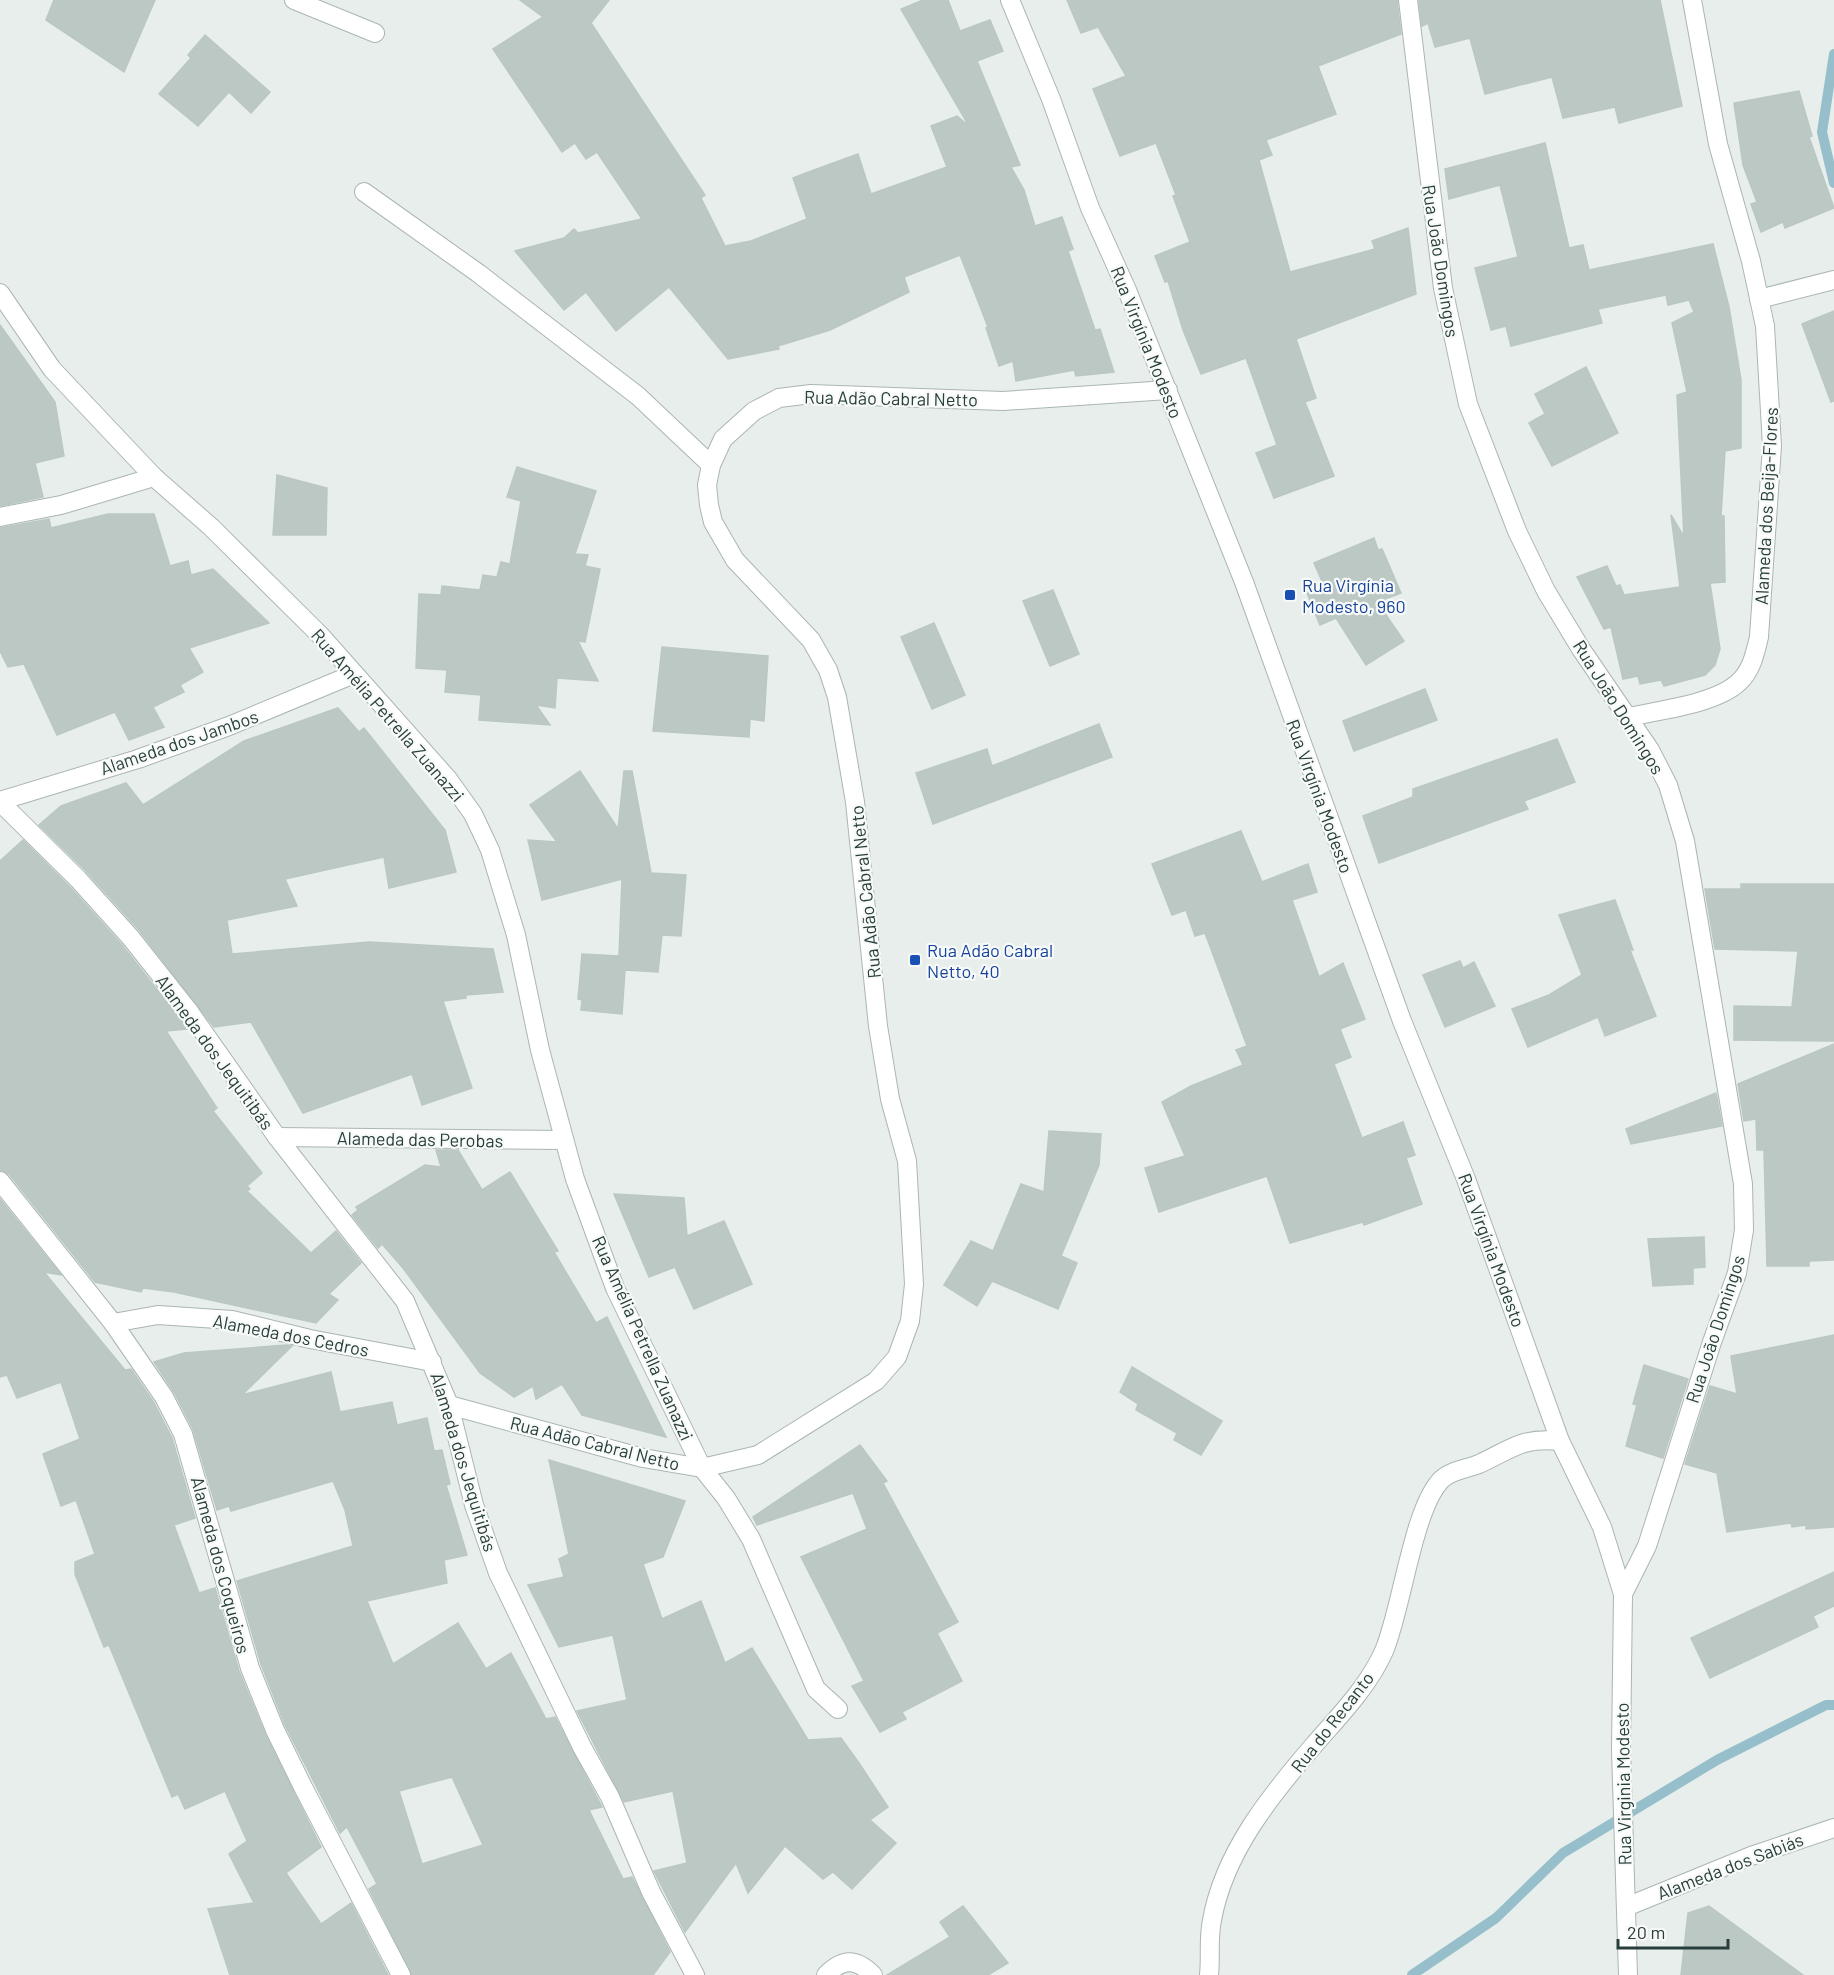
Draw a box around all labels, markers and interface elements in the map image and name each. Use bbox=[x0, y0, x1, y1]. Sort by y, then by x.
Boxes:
street label: Rua João Domingos bbox=[1418, 183, 1464, 339]
street label: Rua Virgínia Modesto bbox=[1106, 263, 1188, 421]
street label: Rua Adão Cabral Netto bbox=[804, 385, 978, 411]
street label: Alameda dos Beija-Flores bbox=[1750, 407, 1782, 605]
place label: Rua Virgínia Modesto, 960 bbox=[1302, 574, 1406, 617]
marker: Rua Virgínia Modesto, 960 bbox=[1283, 588, 1297, 602]
street label: Rua Amélia Petrella Zuanazzi bbox=[307, 624, 469, 806]
street label: Rua João Domingos bbox=[1569, 636, 1669, 778]
street label: Alameda dos Jambos bbox=[97, 705, 261, 779]
street label: Rua Virgínia Modesto bbox=[1282, 716, 1358, 876]
street label: Rua Adão Cabral Netto bbox=[845, 804, 885, 980]
place label: Rua Adão Cabral Netto, 40 bbox=[927, 939, 1053, 982]
marker: Rua Adão Cabral Netto, 40 bbox=[908, 953, 922, 967]
street label: Alameda dos Jequitibás bbox=[151, 970, 279, 1134]
street label: Alameda das Perobas bbox=[337, 1127, 503, 1151]
street label: Rua Virgínia Modesto bbox=[1454, 1170, 1530, 1330]
street label: Rua Amélia Petrella Zuanazzi bbox=[588, 1232, 698, 1444]
street label: Rua João Domingos bbox=[1681, 1252, 1749, 1406]
street label: Alameda dos Cedros bbox=[211, 1309, 371, 1361]
street label: Alameda dos Jequitibás bbox=[426, 1370, 502, 1554]
street label: Rua Adão Cabral Netto bbox=[508, 1411, 682, 1475]
street label: Alameda dos Coqueiros bbox=[187, 1474, 255, 1656]
street label: Rua do Recanto bbox=[1286, 1667, 1378, 1777]
street label: Rua Virginia Modesto bbox=[1611, 1702, 1635, 1866]
street label: Alameda dos Sabiás bbox=[1654, 1828, 1806, 1904]
scale bar bbox=[1618, 1912, 1728, 1950]
text: 20 m bbox=[1627, 1921, 1665, 1943]

